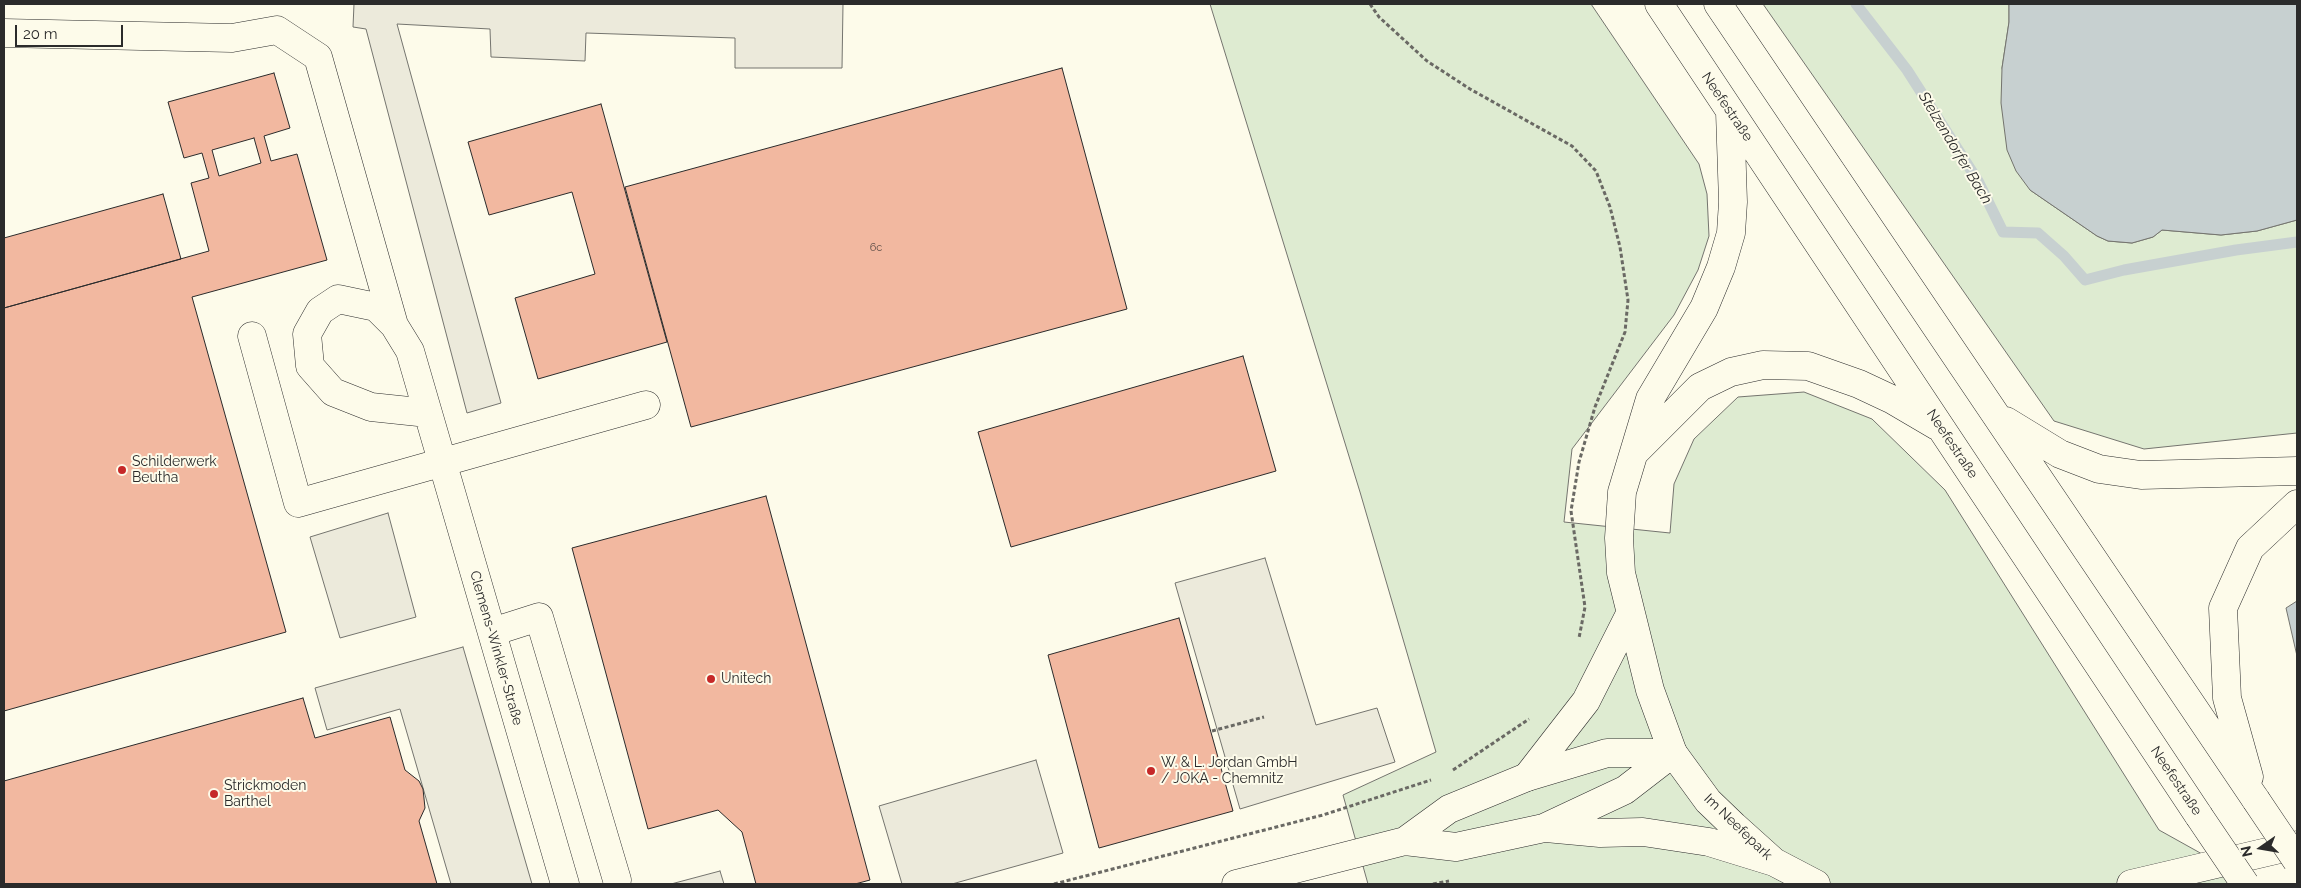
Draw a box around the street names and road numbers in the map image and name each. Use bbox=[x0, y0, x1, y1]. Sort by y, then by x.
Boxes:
street label: Neefestraße bbox=[1698, 69, 1756, 145]
street label: Neefestraße bbox=[1923, 406, 1981, 482]
street label: Clemens-Winkler-Straße bbox=[466, 569, 526, 727]
street label: Neefestraße bbox=[2147, 743, 2205, 819]
street label: Im Neefepark bbox=[1700, 790, 1776, 864]

